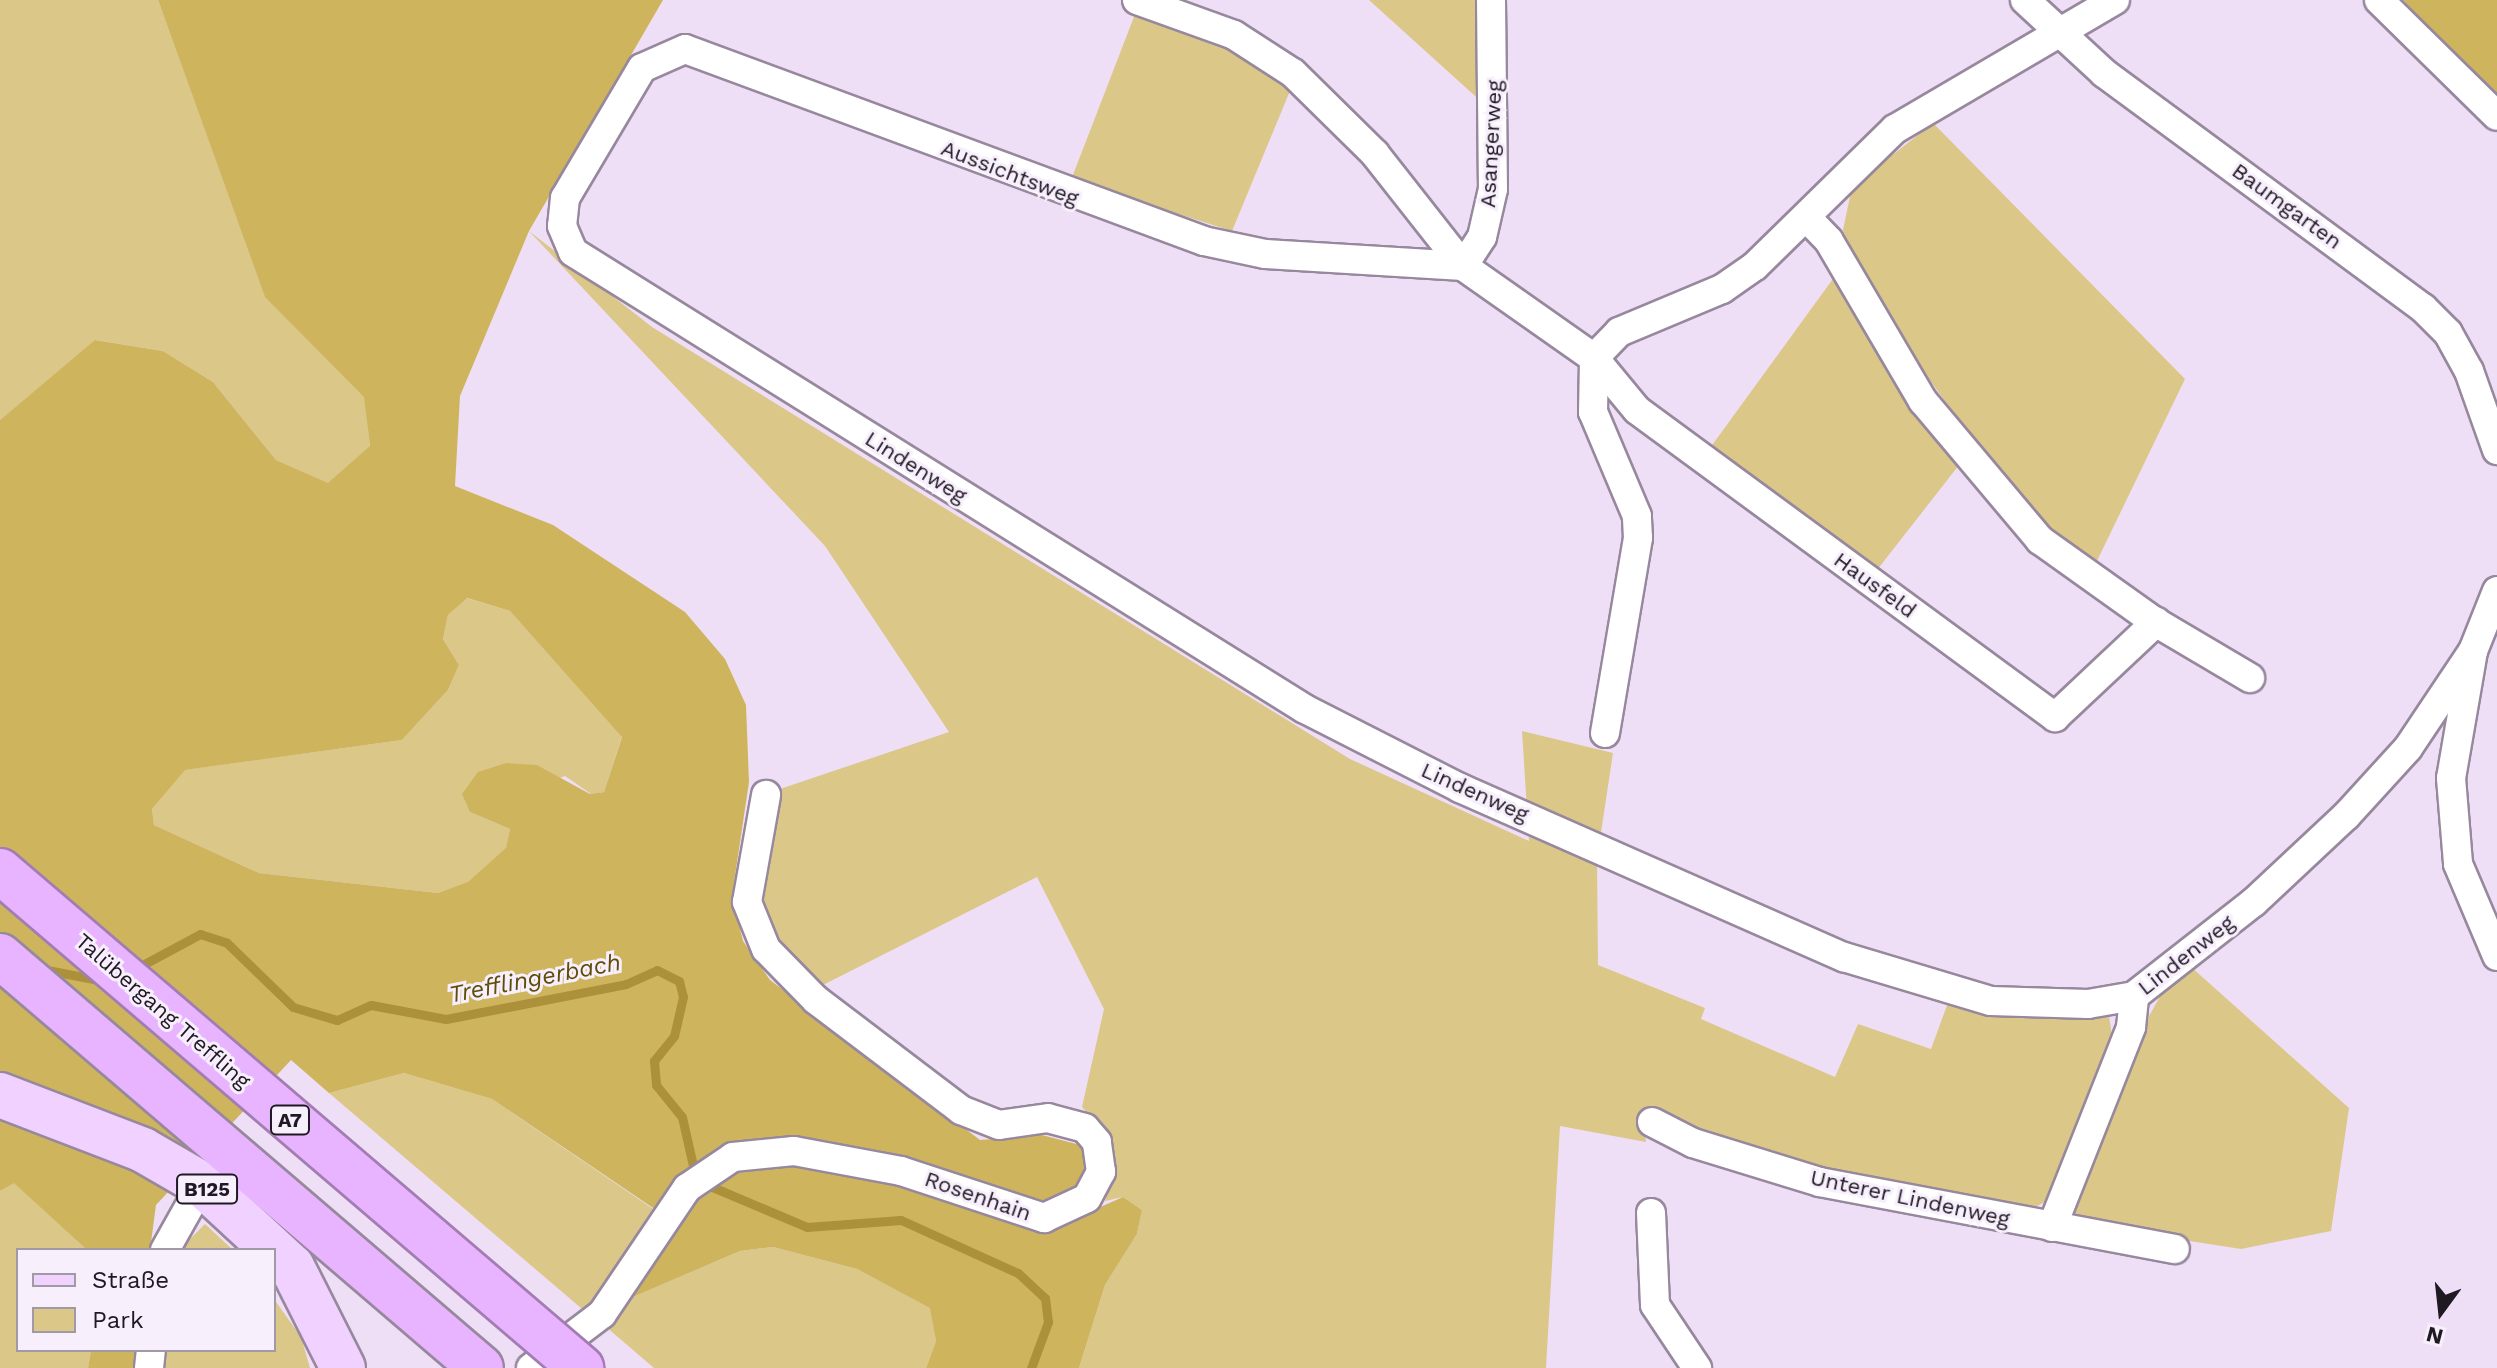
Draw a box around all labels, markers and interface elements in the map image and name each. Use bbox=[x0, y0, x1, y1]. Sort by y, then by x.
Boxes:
street label: Asangerweg bbox=[1474, 79, 1508, 209]
street label: Aussichtsweg bbox=[937, 135, 1083, 211]
street label: Baumgarten bbox=[2227, 157, 2347, 255]
street label: Lindenweg bbox=[860, 425, 972, 509]
street label: Hausfeld bbox=[1829, 546, 1921, 624]
street label: Lindenweg bbox=[1417, 757, 1533, 827]
street label: Lindenweg bbox=[2133, 909, 2239, 1001]
street label: Talübergang Treffling bbox=[70, 928, 256, 1094]
water label: Trefflingerbach bbox=[447, 948, 623, 1010]
road number: A7 bbox=[268, 1104, 312, 1136]
street label: Unterer Lindenweg bbox=[1808, 1164, 2012, 1232]
street label: Rosenhain bbox=[921, 1165, 1035, 1227]
road number: B125 bbox=[175, 1173, 239, 1205]
legend bbox=[16, 1248, 276, 1352]
text: Straße bbox=[92, 1266, 169, 1294]
north arrow bbox=[2401, 1272, 2481, 1352]
text: Park bbox=[92, 1306, 144, 1334]
text: N bbox=[2424, 1321, 2446, 1350]

